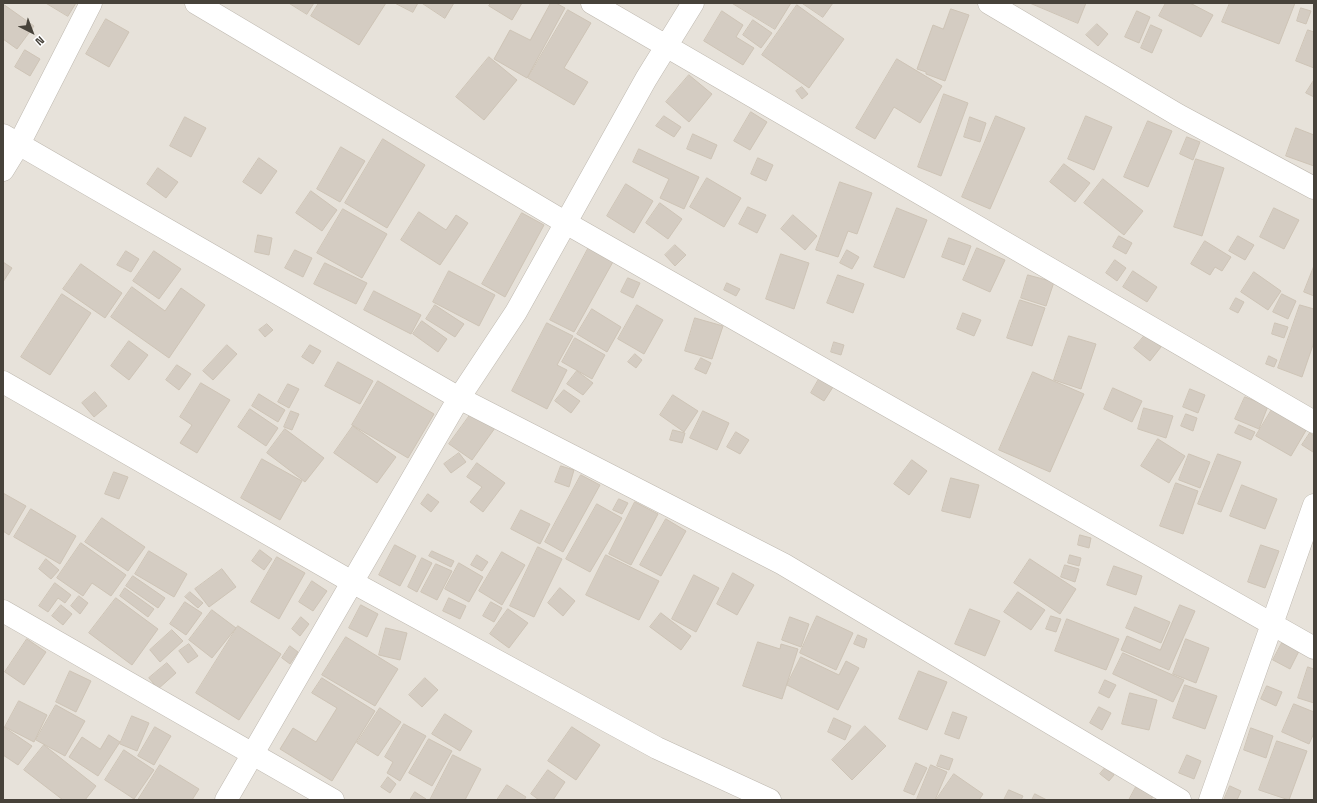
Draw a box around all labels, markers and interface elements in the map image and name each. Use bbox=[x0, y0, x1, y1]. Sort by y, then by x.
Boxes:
north arrow bbox=[12, 12, 52, 52]
text: N bbox=[33, 33, 47, 49]

